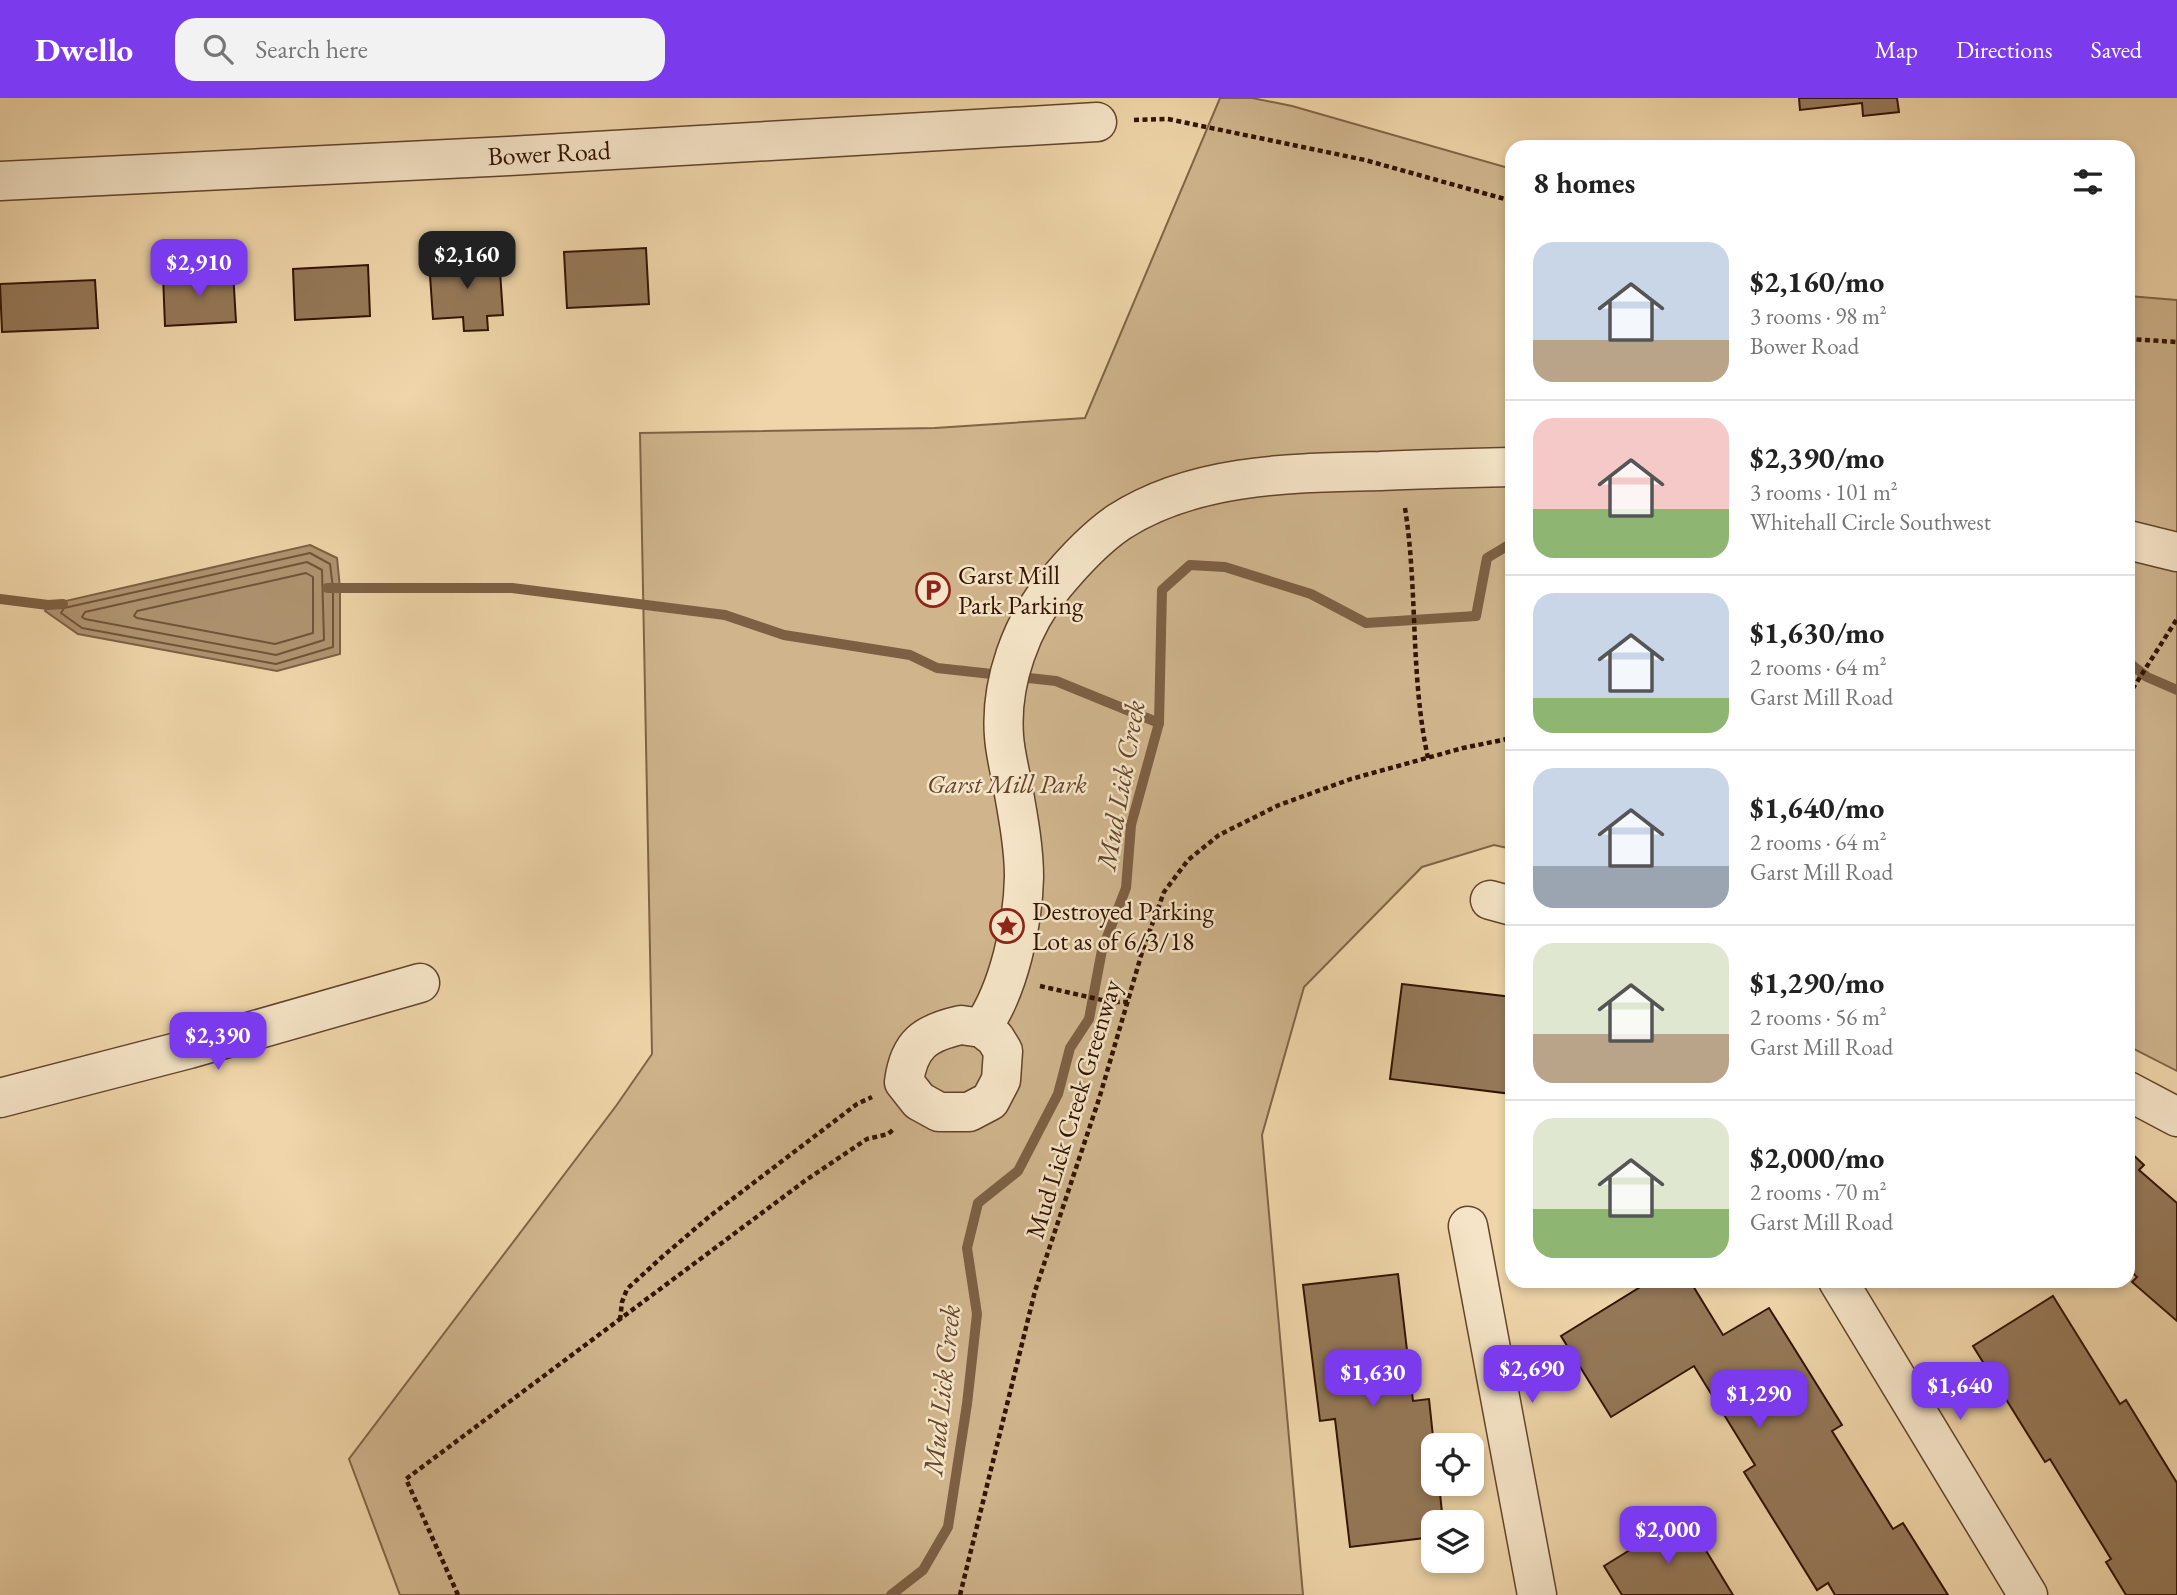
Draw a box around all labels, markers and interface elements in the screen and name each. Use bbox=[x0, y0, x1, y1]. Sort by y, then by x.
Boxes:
search box bbox=[175, 18, 665, 81]
text: Dwello bbox=[35, 28, 133, 71]
icon: search bbox=[199, 30, 237, 68]
text: Search here bbox=[255, 32, 368, 66]
text: Map bbox=[1875, 34, 1918, 65]
text: Directions bbox=[1956, 34, 2053, 65]
text: Saved bbox=[2091, 34, 2142, 65]
street label: Bower Road bbox=[487, 133, 612, 173]
text: 8 homes bbox=[1533, 163, 1635, 202]
icon: filters bbox=[2069, 163, 2107, 201]
pin: $2,160 bbox=[410, 232, 524, 291]
text: $2,160 bbox=[435, 239, 499, 269]
pin: $2,910 bbox=[142, 240, 256, 299]
text: $2,910 bbox=[167, 247, 231, 277]
text: $2,160/mo bbox=[1750, 262, 1884, 301]
icon: home bbox=[1589, 270, 1673, 354]
text: 3 rooms · 98 m² bbox=[1750, 301, 1887, 331]
text: Bower Road bbox=[1750, 331, 1859, 361]
text: $2,390/mo bbox=[1750, 438, 1884, 477]
icon: home bbox=[1589, 446, 1673, 530]
text: 3 rooms · 101 m² bbox=[1750, 477, 1898, 507]
text: Whitehall Circle Southwest bbox=[1750, 507, 1991, 537]
place label: Garst Mill Park Parking bbox=[958, 558, 1084, 622]
parking icon: Garst Mill Park Parking bbox=[914, 571, 952, 609]
text: $1,630/mo bbox=[1750, 613, 1884, 652]
icon: home bbox=[1589, 621, 1673, 705]
text: 2 rooms · 64 m² bbox=[1750, 652, 1887, 682]
text: Garst Mill Road bbox=[1750, 682, 1893, 712]
water label: Mud Lick Creek bbox=[1087, 697, 1153, 875]
park label: Garst Mill Park bbox=[927, 767, 1087, 801]
text: $1,640/mo bbox=[1750, 788, 1884, 827]
icon: home bbox=[1589, 796, 1673, 880]
text: 2 rooms · 64 m² bbox=[1750, 827, 1887, 857]
text: Garst Mill Road bbox=[1750, 857, 1893, 887]
place label: Destroyed Parking Lot as of 6/3/18 bbox=[1032, 894, 1215, 958]
place icon: Destroyed Parking Lot as of 6/3/18 bbox=[988, 907, 1026, 945]
text: $1,290/mo bbox=[1750, 963, 1884, 1002]
icon: home bbox=[1589, 971, 1673, 1055]
street label: Mud Lick Creek Greenway bbox=[1017, 975, 1129, 1243]
text: 2 rooms · 56 m² bbox=[1750, 1002, 1887, 1032]
pin: $2,390 bbox=[161, 1012, 275, 1072]
text: $2,390 bbox=[186, 1020, 250, 1050]
text: Garst Mill Road bbox=[1750, 1032, 1893, 1062]
text: $2,000/mo bbox=[1750, 1138, 1884, 1177]
icon: home bbox=[1589, 1146, 1673, 1230]
text: 2 rooms · 70 m² bbox=[1750, 1177, 1887, 1207]
text: Garst Mill Road bbox=[1750, 1207, 1893, 1237]
water label: Mud Lick Creek bbox=[914, 1303, 968, 1479]
pin: $2,690 bbox=[1475, 1346, 1589, 1405]
pin: $1,630 bbox=[1316, 1350, 1430, 1409]
text: $2,690 bbox=[1500, 1353, 1564, 1383]
text: $1,630 bbox=[1341, 1357, 1405, 1387]
pin: $1,640 bbox=[1903, 1362, 2017, 1422]
pin: $1,290 bbox=[1702, 1370, 1816, 1430]
text: $1,640 bbox=[1928, 1370, 1992, 1400]
text: $1,290 bbox=[1727, 1378, 1791, 1408]
map controls bbox=[1421, 1433, 1484, 1573]
button: locate bbox=[1421, 1433, 1484, 1496]
pin: $2,000 bbox=[1611, 1506, 1725, 1566]
button: layers bbox=[1421, 1510, 1484, 1573]
text: $2,000 bbox=[1636, 1514, 1700, 1544]

